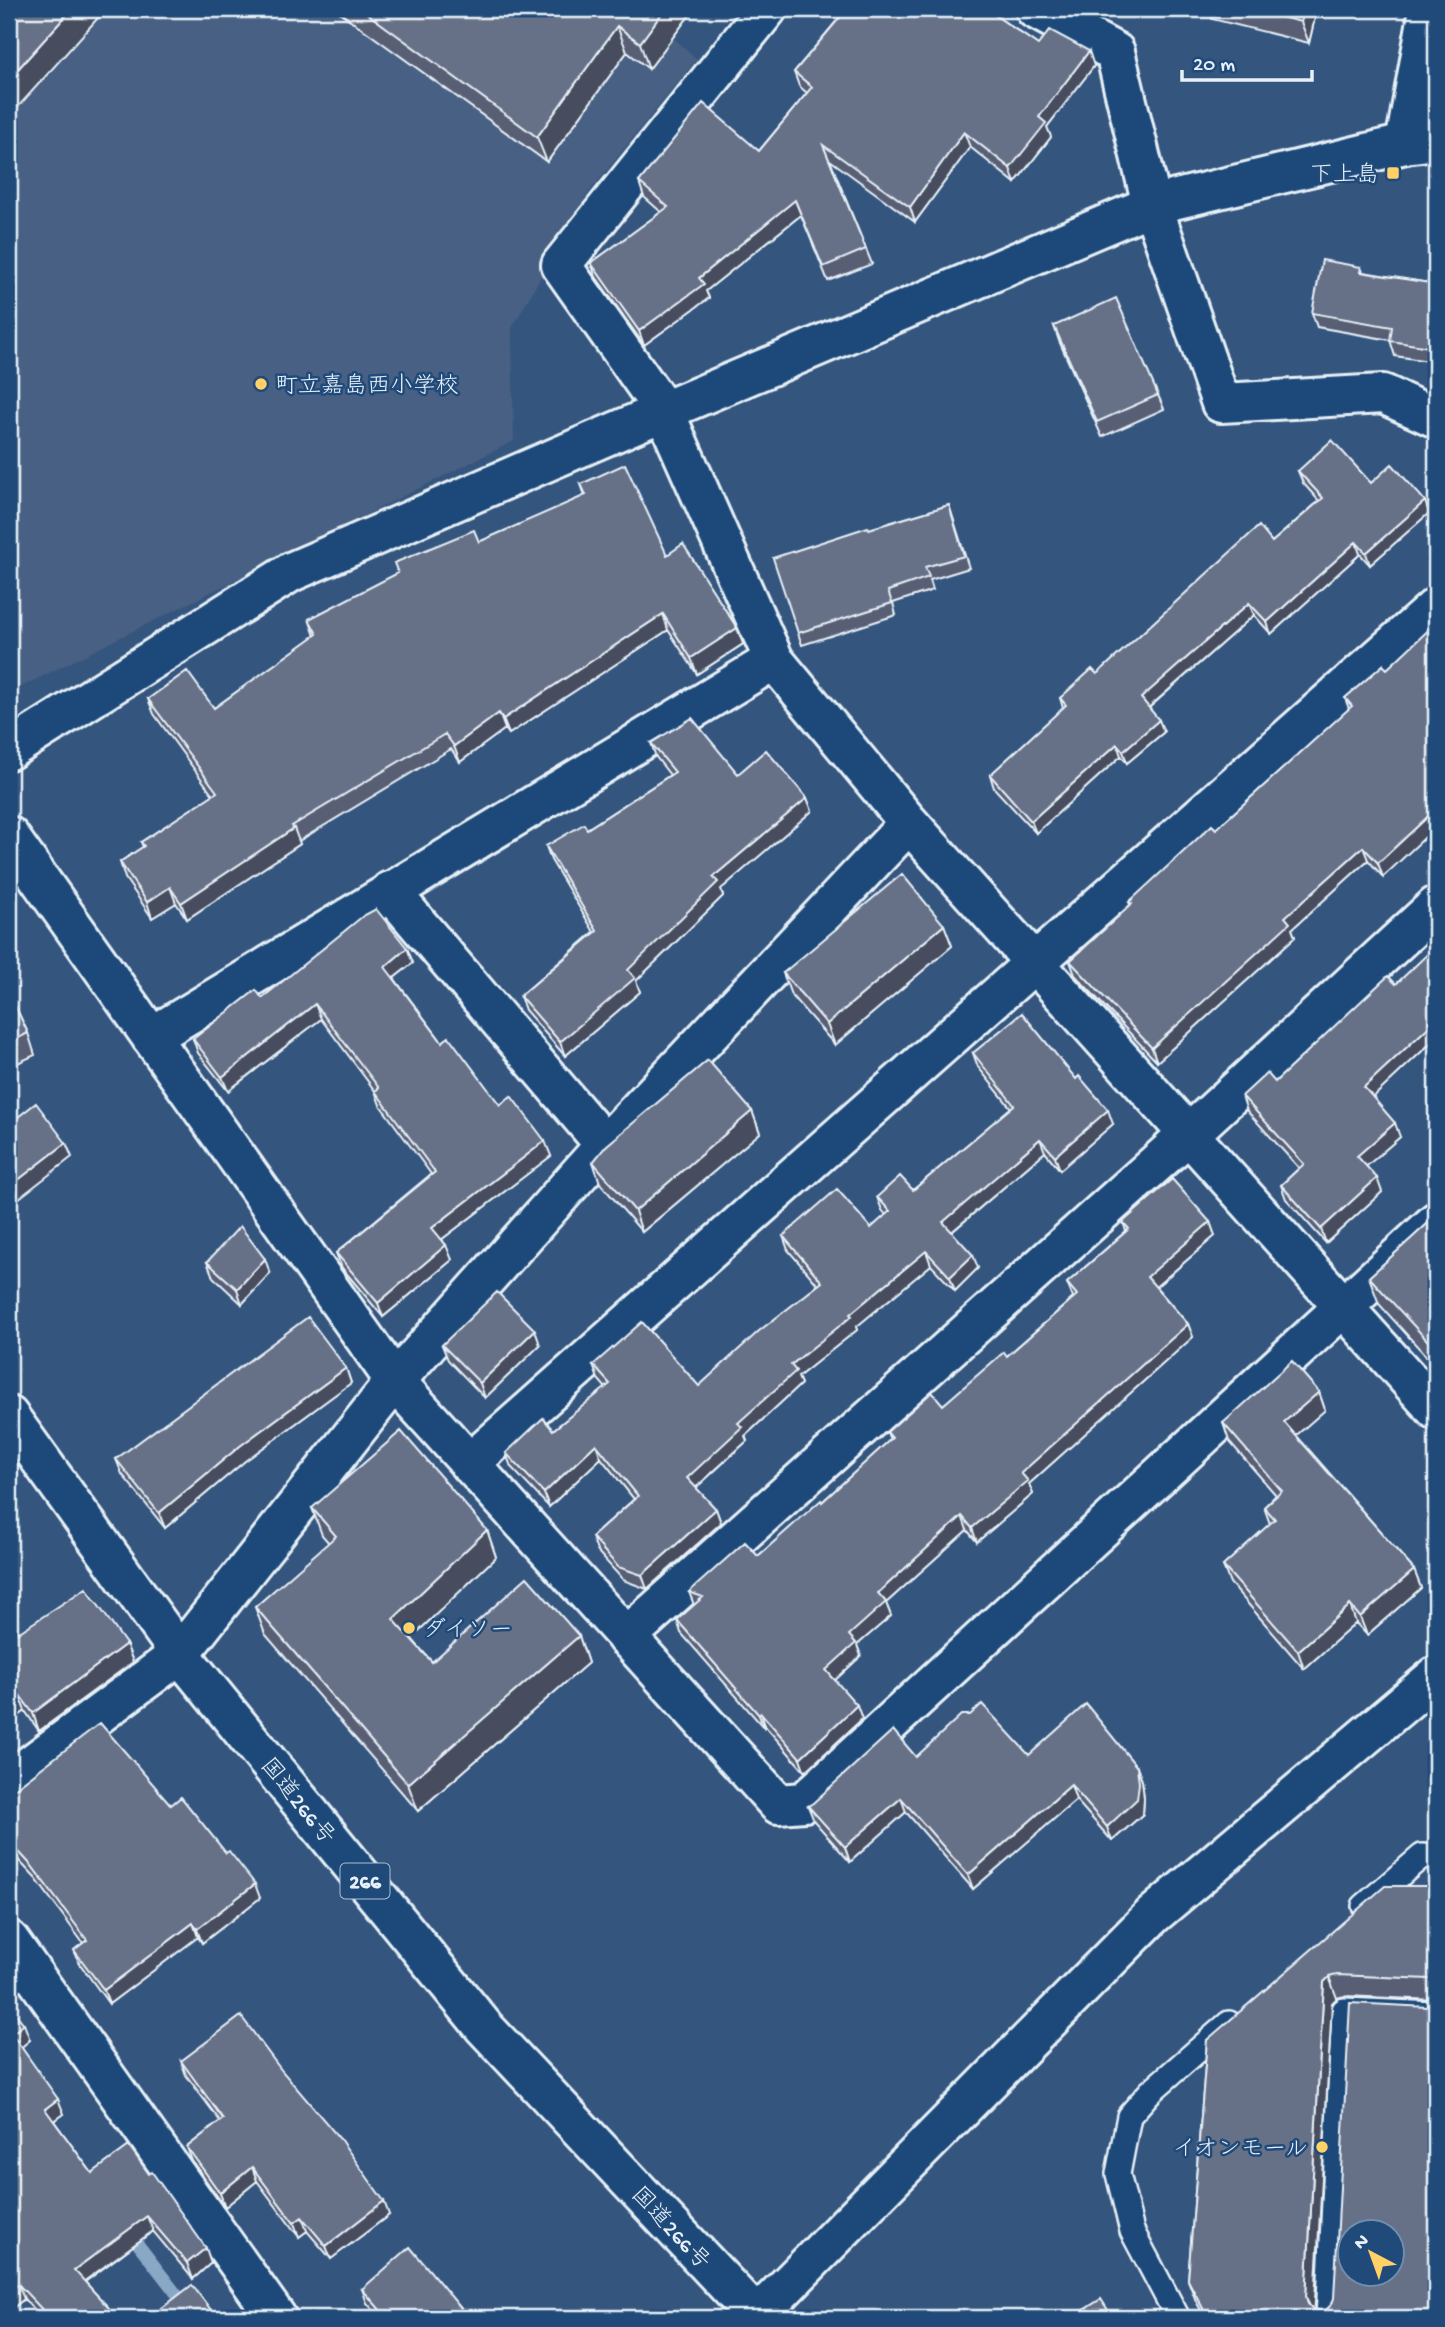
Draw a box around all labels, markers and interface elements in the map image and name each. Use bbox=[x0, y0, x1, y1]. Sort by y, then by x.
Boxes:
scale bar bbox=[1182, 38, 1312, 82]
text: 20 m bbox=[1193, 54, 1235, 79]
place label: 下上島 bbox=[1310, 162, 1379, 190]
marker: 下上島 bbox=[1385, 165, 1401, 181]
place label: 町立嘉島西小学校 bbox=[275, 373, 459, 401]
marker: 町立嘉島西小学校 bbox=[253, 376, 269, 392]
place label: ダイソー bbox=[423, 1617, 513, 1645]
marker: ダイソー bbox=[401, 1620, 417, 1636]
street label: 国道266号 bbox=[253, 1753, 340, 1851]
road number: 266 bbox=[340, 1864, 390, 1898]
place label: イオンモール bbox=[1172, 2137, 1308, 2164]
marker: イオンモール bbox=[1314, 2139, 1330, 2155]
street label: 国道266号 bbox=[624, 2182, 715, 2276]
north arrow bbox=[1336, 2218, 1406, 2288]
text: N bbox=[1350, 2230, 1374, 2256]

